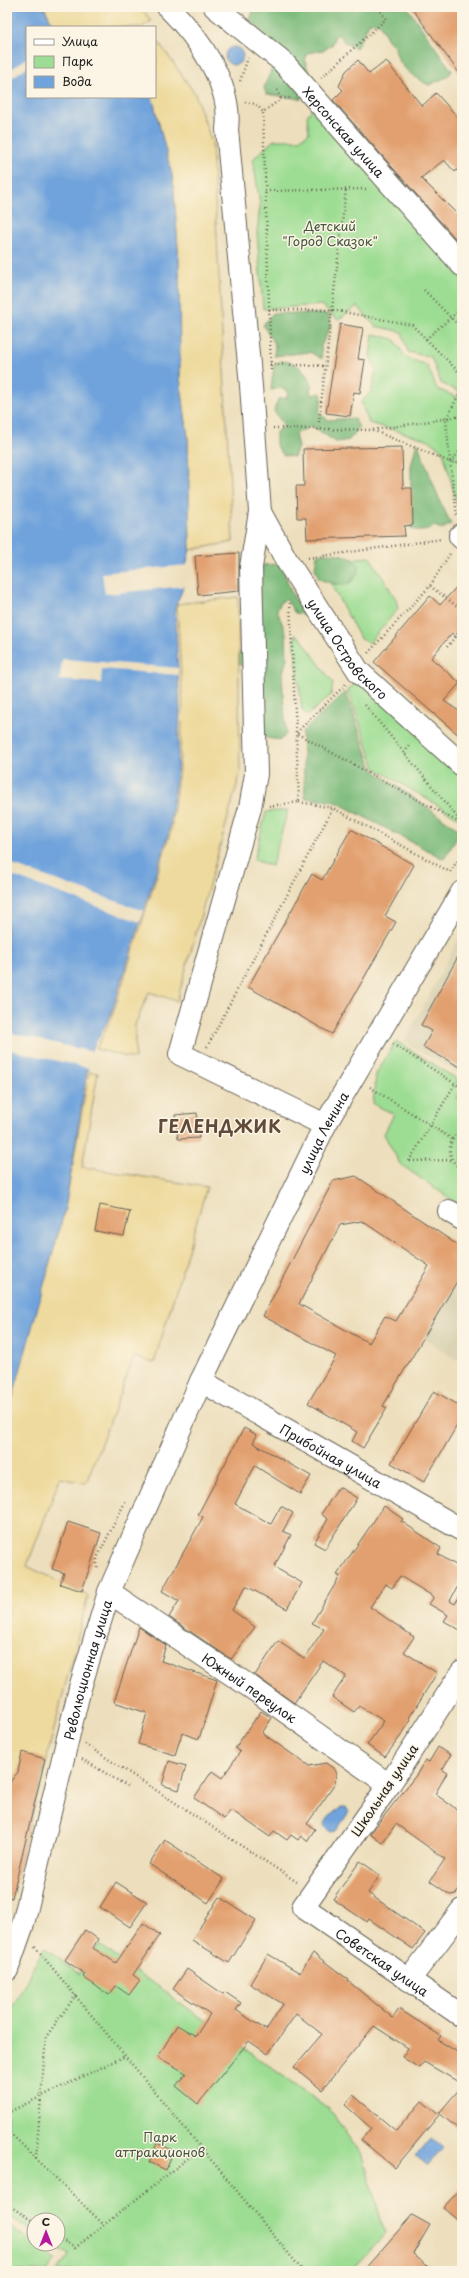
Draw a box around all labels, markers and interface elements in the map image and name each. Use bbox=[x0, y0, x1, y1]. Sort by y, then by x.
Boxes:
legend bbox=[26, 26, 156, 98]
text: Улица bbox=[62, 32, 98, 50]
text: Парк bbox=[62, 52, 94, 70]
text: Вода bbox=[62, 72, 92, 90]
street label: Херсонская улица bbox=[299, 82, 390, 182]
park label: Детский "Город Сказок" bbox=[282, 216, 378, 250]
street label: улица Островского bbox=[304, 594, 392, 703]
street label: улица Ленина bbox=[294, 1087, 353, 1176]
district label: ГЕЛЕНДЖИК bbox=[158, 1113, 282, 1139]
street label: Прибойная улица bbox=[277, 1419, 386, 1492]
street label: Революционная улица bbox=[58, 1596, 116, 1742]
street label: Южный переулок bbox=[199, 1648, 301, 1727]
street label: Школьная улица bbox=[346, 1739, 423, 1840]
street label: Советская улица bbox=[332, 1923, 433, 2001]
park label: Парк аттракционов bbox=[115, 2127, 205, 2161]
north arrow bbox=[26, 2212, 66, 2252]
text: С bbox=[42, 2213, 50, 2230]

